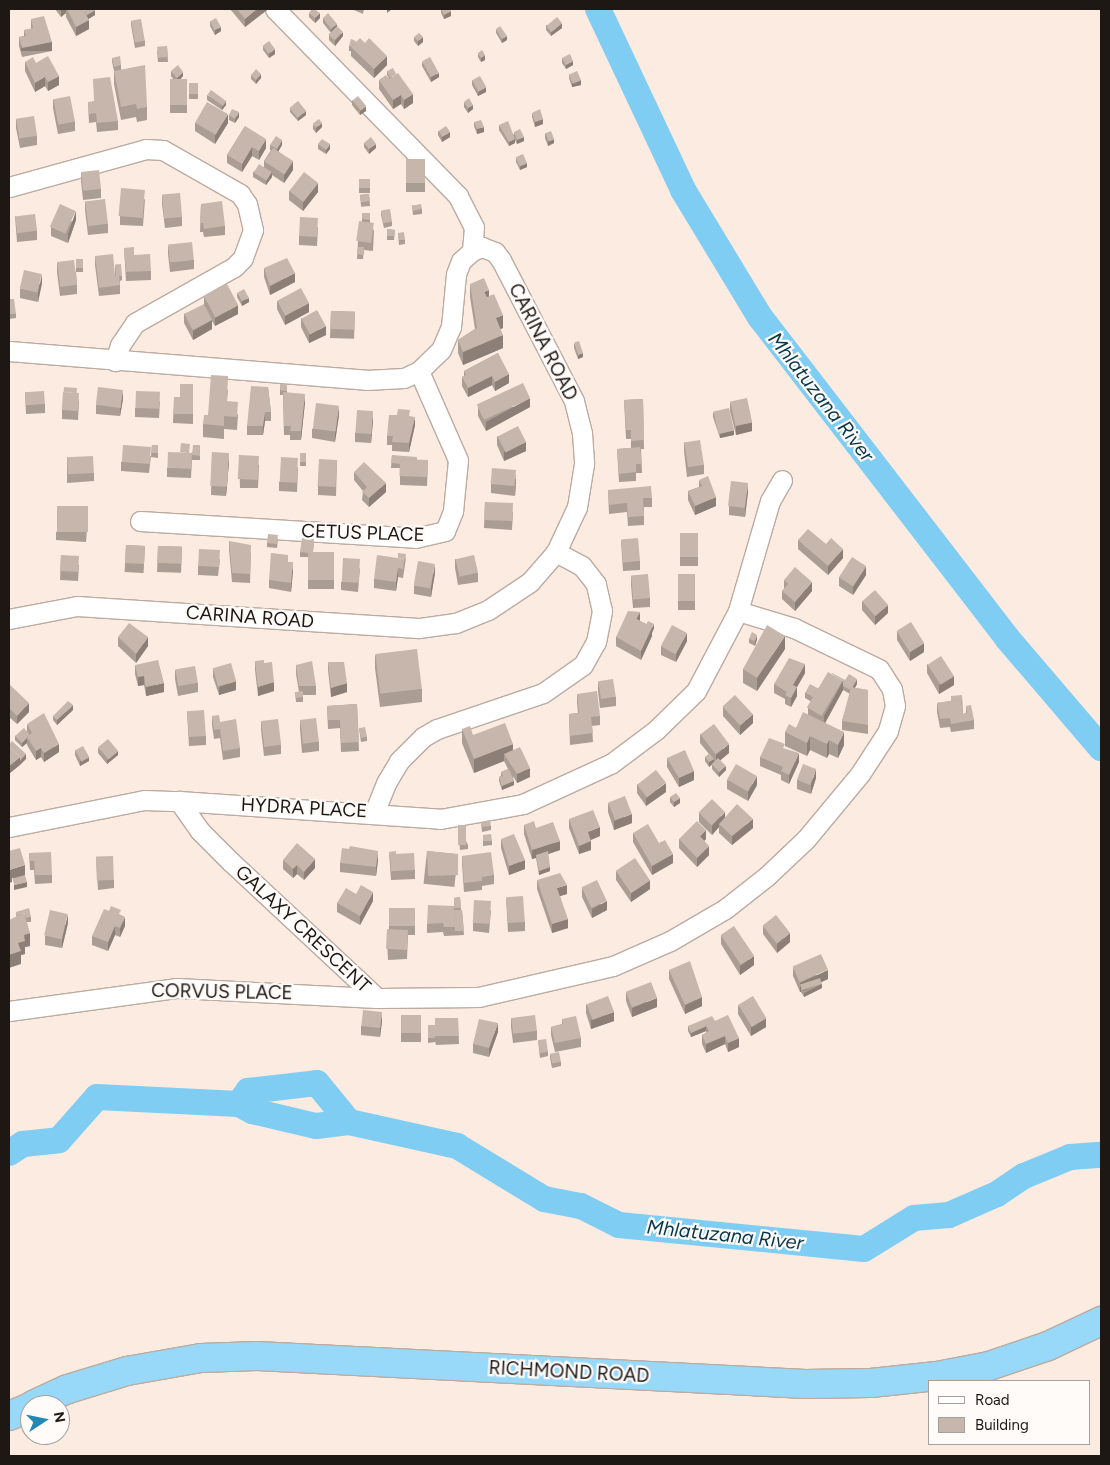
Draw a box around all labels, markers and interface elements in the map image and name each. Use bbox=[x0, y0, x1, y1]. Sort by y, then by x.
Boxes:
street label: CARINA ROAD bbox=[504, 280, 582, 404]
water label: Mhlatuzana River bbox=[763, 327, 879, 467]
street label: CETUS PLACE bbox=[301, 519, 425, 547]
street label: CARINA ROAD bbox=[185, 601, 315, 633]
street label: HYDRA PLACE bbox=[240, 793, 368, 823]
street label: GALAXY CRESCENT bbox=[231, 861, 375, 997]
street label: CORVUS PLACE bbox=[151, 979, 293, 1005]
water label: Mhlatuzana River bbox=[645, 1215, 805, 1255]
street label: RICHMOND ROAD bbox=[488, 1356, 650, 1388]
legend bbox=[928, 1380, 1090, 1445]
text: Road bbox=[975, 1391, 1010, 1409]
north arrow bbox=[20, 1395, 70, 1445]
text: N bbox=[50, 1410, 69, 1424]
text: Building bbox=[975, 1416, 1029, 1434]

